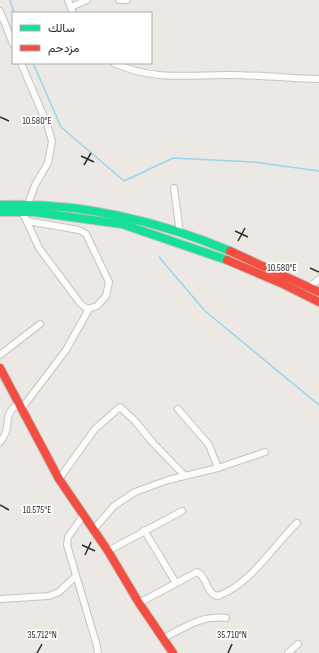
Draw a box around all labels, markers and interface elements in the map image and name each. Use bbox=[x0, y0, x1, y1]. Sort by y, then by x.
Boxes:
legend bbox=[12, 12, 152, 64]
text: سالك bbox=[48, 21, 75, 36]
text: مزدحم bbox=[48, 41, 79, 56]
text: 10.580°E bbox=[22, 115, 52, 127]
text: 10.580°E bbox=[267, 262, 297, 274]
text: 10.575°E bbox=[23, 504, 51, 516]
text: 35.712°N bbox=[27, 629, 57, 641]
text: 35.710°N bbox=[217, 629, 247, 641]

